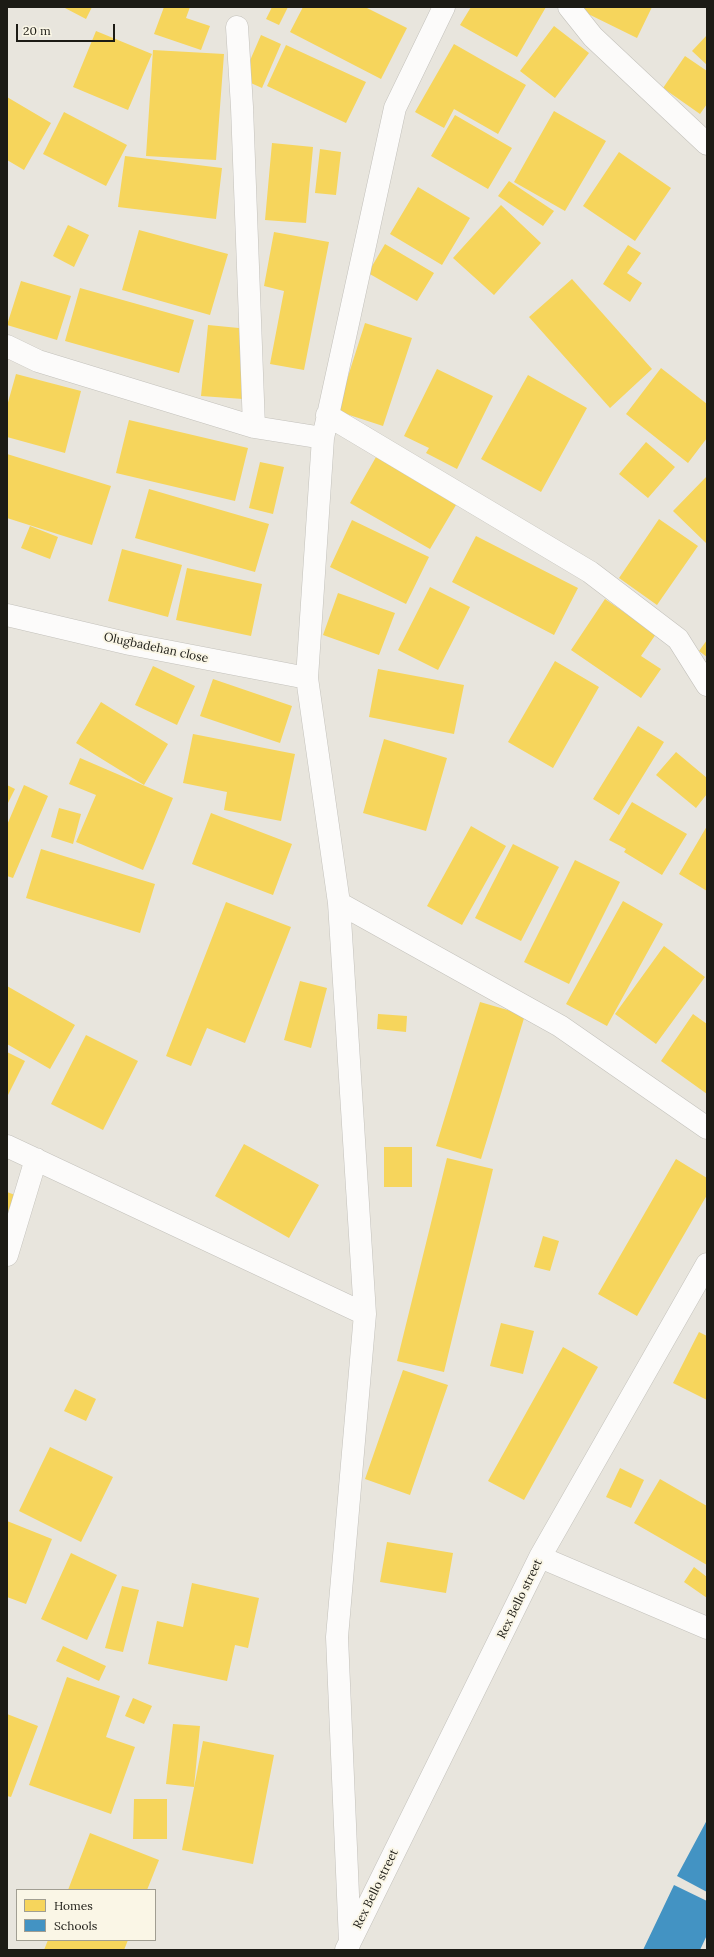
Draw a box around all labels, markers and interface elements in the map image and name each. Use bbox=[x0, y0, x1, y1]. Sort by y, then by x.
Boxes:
scale bar bbox=[18, 16, 117, 42]
text: 20 m bbox=[23, 23, 51, 38]
street label: Olugbadehan close bbox=[103, 630, 209, 666]
street label: Rex Bello street bbox=[494, 1557, 546, 1641]
street label: Rex Bello street bbox=[350, 1847, 402, 1931]
legend bbox=[16, 1889, 156, 1941]
text: Homes bbox=[54, 1898, 93, 1913]
text: Schools bbox=[54, 1918, 97, 1933]

